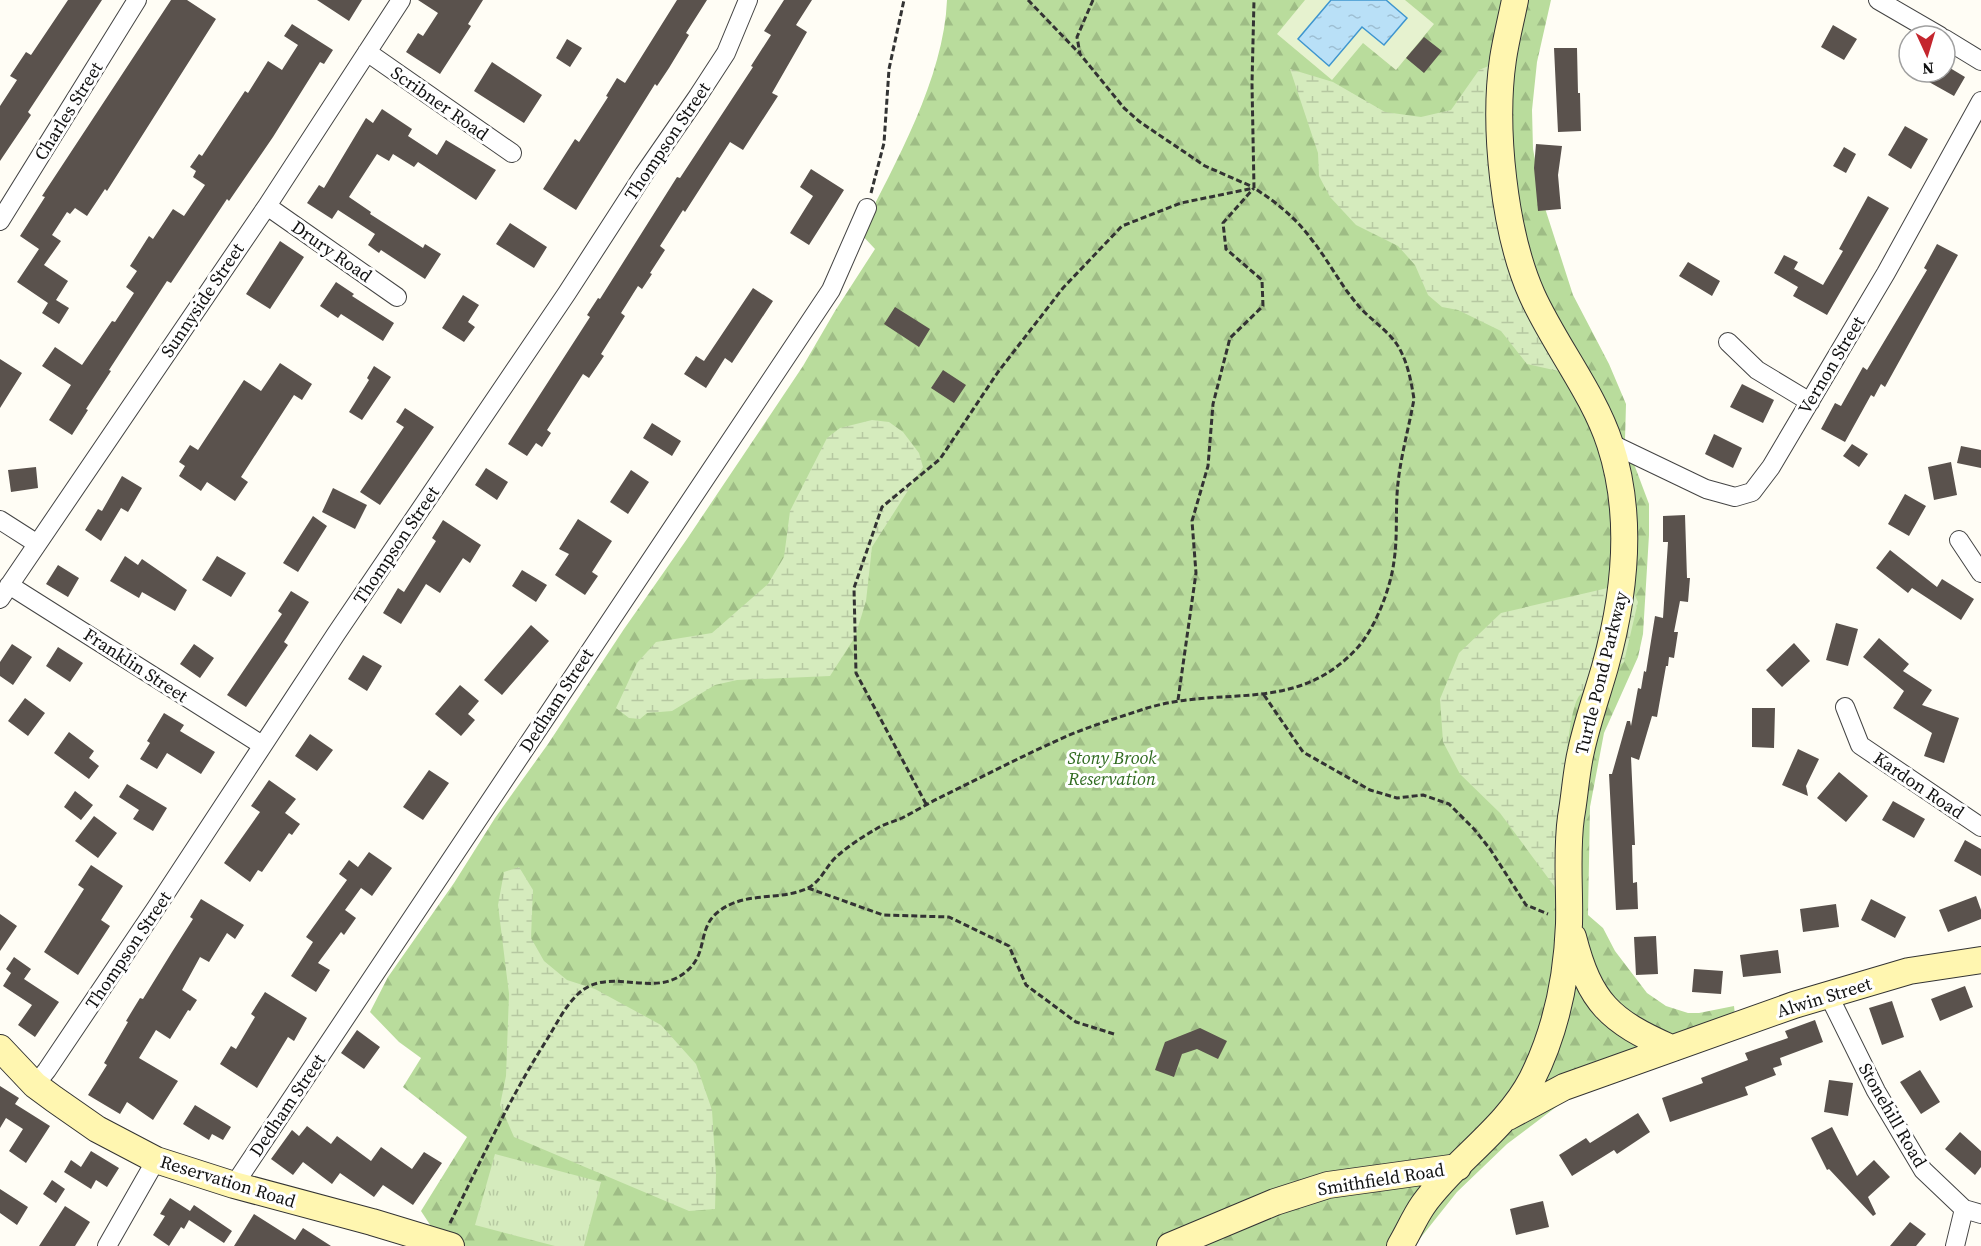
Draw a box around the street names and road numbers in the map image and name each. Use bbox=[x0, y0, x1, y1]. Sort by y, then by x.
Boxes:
street label: Charles Street bbox=[28, 57, 108, 165]
street label: Scribner Road bbox=[386, 60, 494, 146]
street label: Thompson Street bbox=[618, 77, 716, 205]
street label: Drury Road bbox=[287, 214, 377, 288]
street label: Sunnyside Street bbox=[154, 238, 250, 362]
street label: Vernon Street bbox=[1792, 311, 1870, 419]
street label: Thompson Street bbox=[347, 481, 445, 609]
street label: Turtle Pond Parkway bbox=[1569, 588, 1634, 757]
street label: Franklin Street bbox=[79, 622, 193, 708]
street label: Dedham Street bbox=[513, 643, 599, 757]
street label: Kardon Road bbox=[1869, 745, 1969, 825]
street label: Thompson Street bbox=[79, 886, 177, 1014]
street label: Alwin Street bbox=[1774, 971, 1875, 1023]
street label: Dedham Street bbox=[243, 1049, 331, 1161]
street label: Stonehill Road bbox=[1853, 1058, 1933, 1172]
street label: Reservation Road bbox=[157, 1149, 299, 1213]
street label: Smithfield Road bbox=[1316, 1157, 1446, 1201]

